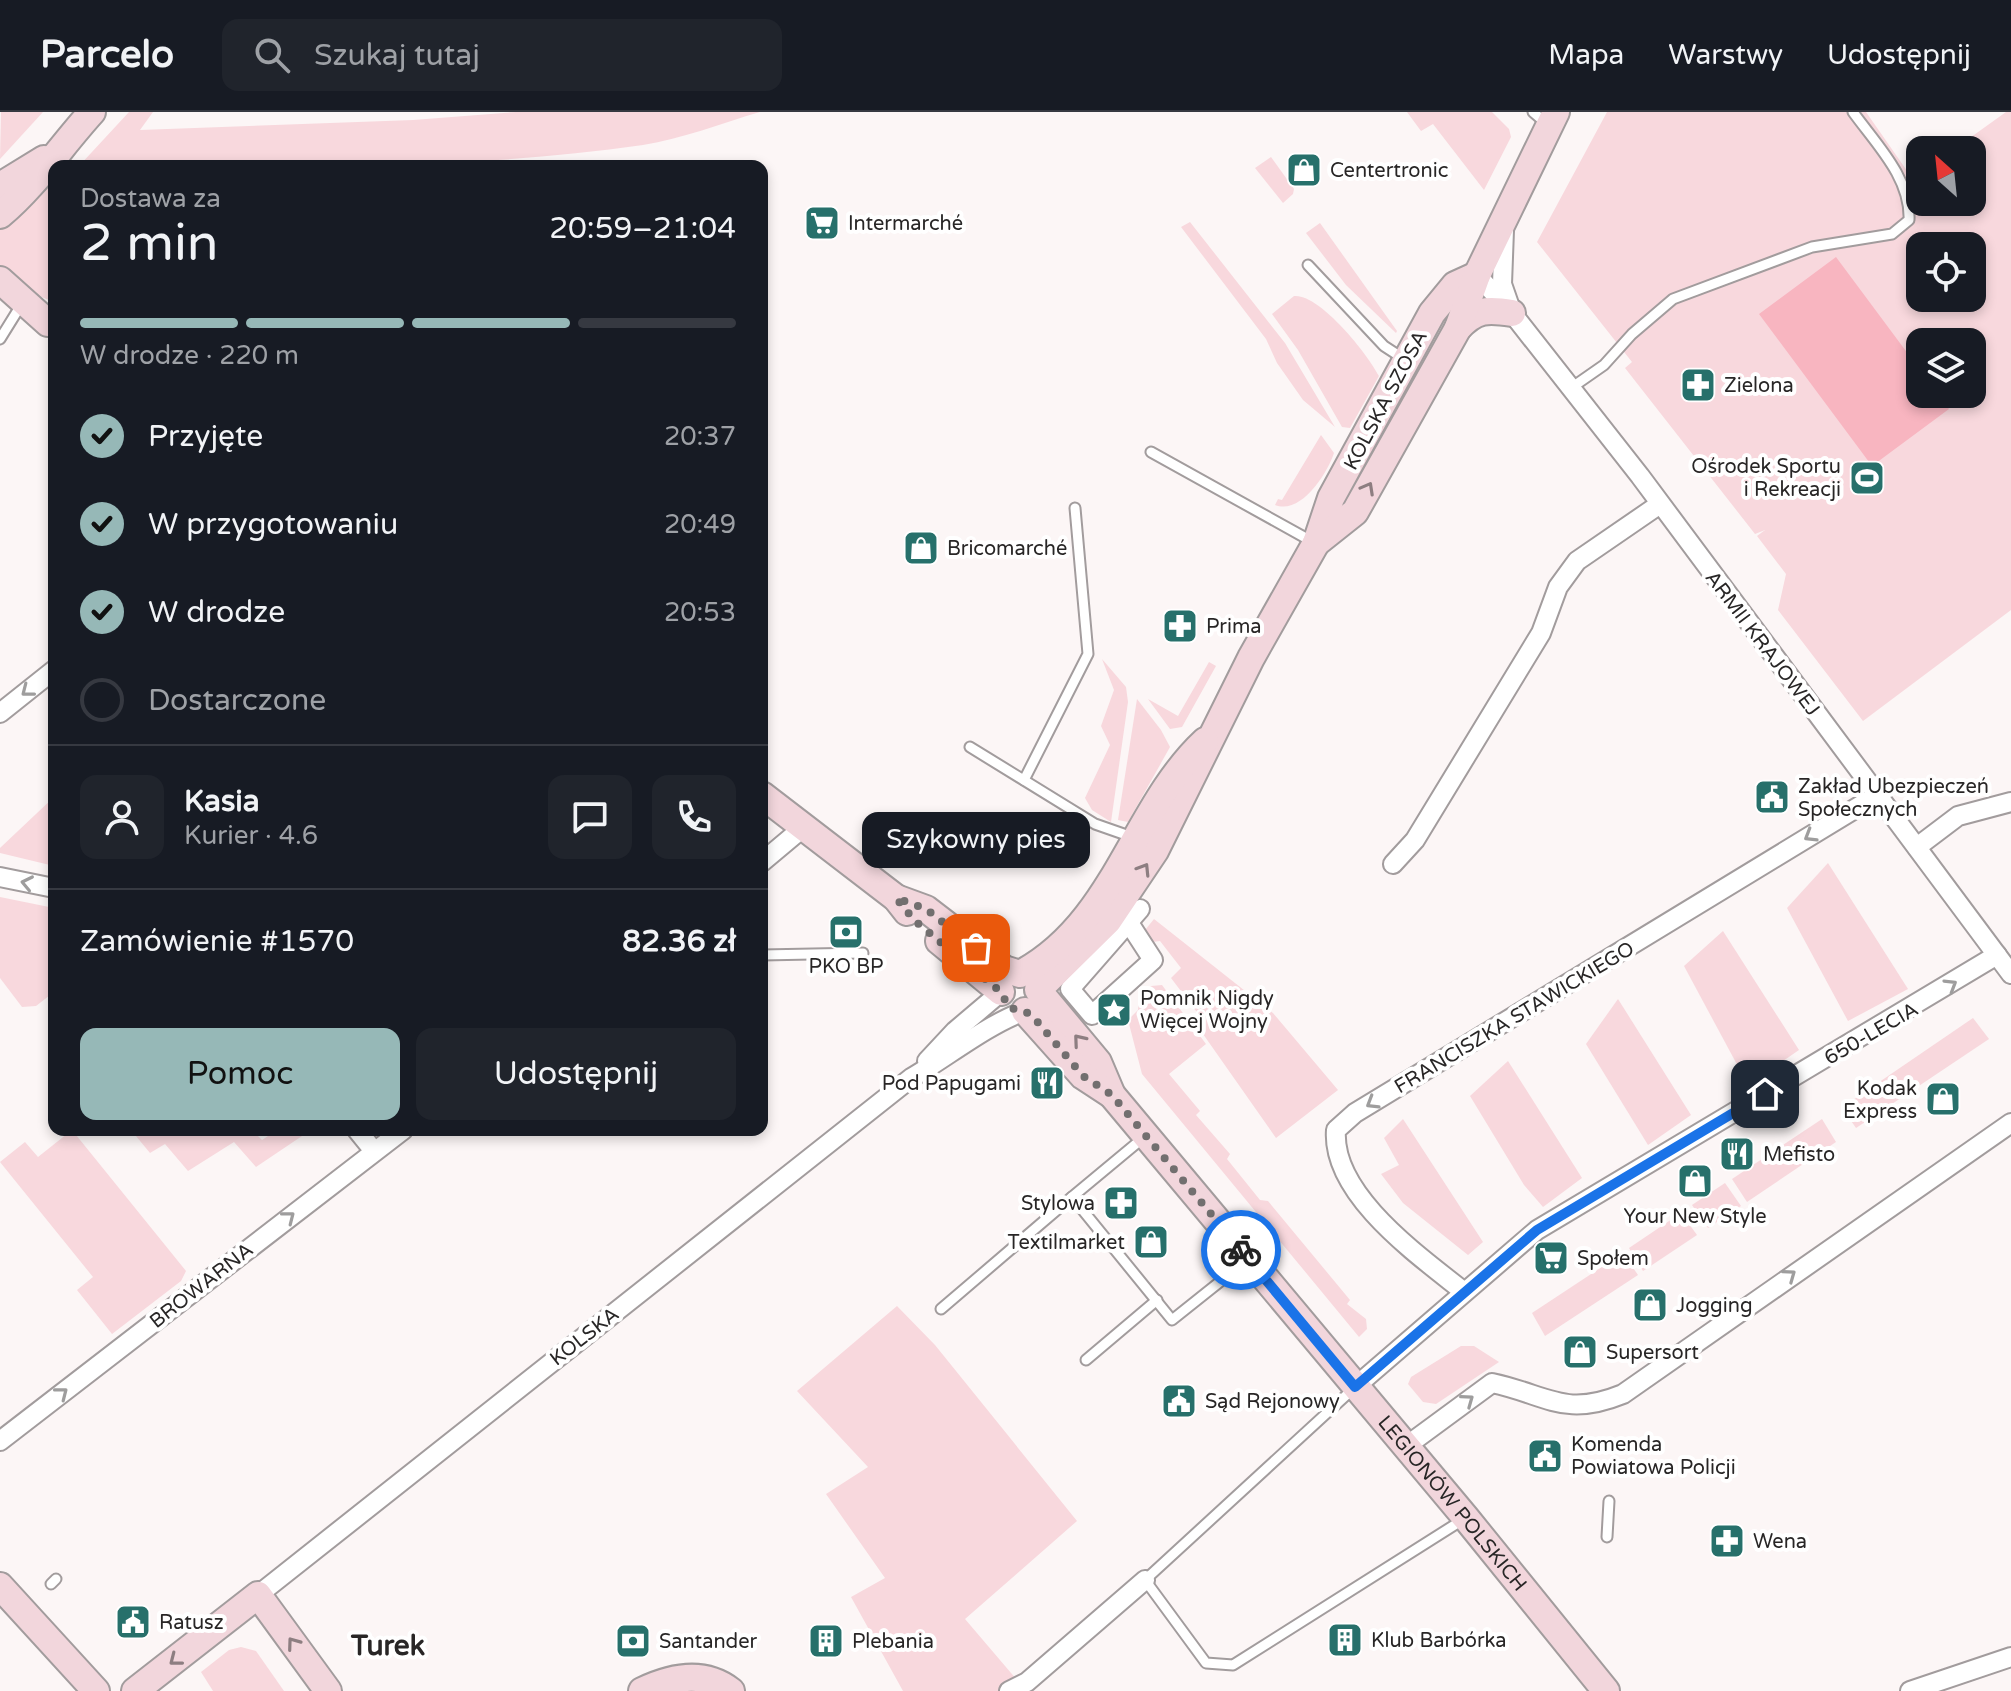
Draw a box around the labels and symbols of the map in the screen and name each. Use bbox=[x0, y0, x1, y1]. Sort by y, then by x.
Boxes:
north arrow bbox=[1906, 136, 1986, 216]
shop icon: Centertronic bbox=[1285, 151, 1323, 189]
place label: Centertronic bbox=[1330, 159, 1448, 183]
supermarket icon: Intermarché bbox=[803, 204, 841, 242]
place label: Intermarché bbox=[848, 212, 963, 236]
street label: KOLSKA SZOSA bbox=[1339, 327, 1433, 474]
pharmacy icon: Zielona bbox=[1679, 366, 1717, 404]
place label: Zielona bbox=[1724, 374, 1794, 398]
place label: Ośrodek Sportu i Rekreacji bbox=[1691, 455, 1841, 502]
sports icon: Ośrodek Sportu i Rekreacji bbox=[1848, 459, 1886, 497]
one-way arrow bbox=[1358, 482, 1374, 496]
shop icon: Bricomarché bbox=[902, 529, 940, 567]
place label: Bricomarché bbox=[947, 537, 1067, 561]
street label: ARMII KRAJOWEJ bbox=[1700, 566, 1825, 721]
pharmacy icon: Prima bbox=[1161, 607, 1199, 645]
place label: Prima bbox=[1206, 615, 1262, 639]
one-way arrow bbox=[22, 681, 36, 696]
place label: Zakład Ubezpieczeń Społecznych bbox=[1798, 775, 1989, 822]
public building icon: Zakład Ubezpieczeń Społecznych bbox=[1753, 778, 1791, 816]
callout: Szykowny pies bbox=[862, 812, 1090, 868]
one-way arrow bbox=[1804, 827, 1819, 842]
one-way arrow bbox=[1135, 863, 1150, 878]
one-way arrow bbox=[21, 875, 34, 892]
bank icon: PKO BP bbox=[827, 913, 865, 951]
pin bbox=[942, 914, 1010, 982]
street label: FRANCISZKA STAWICKIEGO bbox=[1390, 937, 1639, 1099]
place label: PKO BP bbox=[809, 955, 883, 979]
one-way arrow bbox=[1942, 979, 1957, 995]
place label: Pomnik Nigdy Więcej Wojny bbox=[1140, 987, 1274, 1034]
place icon: Pomnik Nigdy Więcej Wojny bbox=[1095, 991, 1133, 1029]
street label: 650-LECIA bbox=[1820, 997, 1923, 1070]
one-way arrow bbox=[1075, 1034, 1089, 1049]
pin bbox=[1731, 1060, 1799, 1128]
restaurant icon: Pod Papugami bbox=[1028, 1064, 1066, 1102]
place label: Pod Papugami bbox=[882, 1072, 1021, 1096]
place label: Kodak Express bbox=[1843, 1077, 1917, 1124]
shop icon: Kodak Express bbox=[1924, 1080, 1962, 1118]
one-way arrow bbox=[1367, 1093, 1381, 1108]
restaurant icon: Mefisto bbox=[1718, 1135, 1756, 1173]
place label: Mefisto bbox=[1763, 1143, 1835, 1167]
shop icon: Your New Style bbox=[1676, 1162, 1714, 1200]
pharmacy icon: Stylowa bbox=[1102, 1184, 1140, 1222]
place label: Stylowa bbox=[1021, 1192, 1095, 1216]
place label: Your New Style bbox=[1624, 1205, 1766, 1229]
courier bbox=[1201, 1210, 1281, 1290]
one-way arrow bbox=[280, 1212, 295, 1226]
shop icon: Textilmarket bbox=[1132, 1223, 1170, 1261]
place label: Textilmarket bbox=[1008, 1231, 1125, 1255]
street label: BROWARNA bbox=[145, 1238, 258, 1334]
supermarket icon: Społem bbox=[1532, 1239, 1570, 1277]
place label: Społem bbox=[1577, 1247, 1649, 1271]
one-way arrow bbox=[1781, 1270, 1796, 1284]
shop icon: Jogging bbox=[1631, 1286, 1669, 1324]
place label: Jogging bbox=[1676, 1294, 1753, 1318]
street label: KOLSKA bbox=[545, 1302, 624, 1371]
shop icon: Supersort bbox=[1561, 1333, 1599, 1371]
place label: Supersort bbox=[1606, 1341, 1699, 1365]
public building icon: Sąd Rejonowy bbox=[1160, 1382, 1198, 1420]
one-way arrow bbox=[53, 1389, 68, 1403]
place label: Sąd Rejonowy bbox=[1205, 1390, 1340, 1414]
one-way arrow bbox=[1459, 1396, 1474, 1410]
street label: LEGIONÓW POLSKICH bbox=[1372, 1411, 1531, 1596]
place label: Komenda Powiatowa Policji bbox=[1571, 1433, 1736, 1480]
public building icon: Komenda Powiatowa Policji bbox=[1526, 1437, 1564, 1475]
pharmacy icon: Wena bbox=[1708, 1522, 1746, 1560]
place label: Wena bbox=[1753, 1530, 1807, 1554]
public building icon: Ratusz bbox=[114, 1603, 152, 1641]
place label: Ratusz bbox=[159, 1611, 224, 1635]
building icon: Klub Barbórka bbox=[1326, 1621, 1364, 1659]
bank icon: Santander bbox=[614, 1622, 652, 1660]
building icon: Plebania bbox=[807, 1622, 845, 1660]
district label: Turek bbox=[350, 1629, 425, 1663]
place label: Klub Barbórka bbox=[1371, 1629, 1507, 1653]
place label: Santander bbox=[659, 1630, 757, 1654]
place label: Plebania bbox=[852, 1630, 934, 1654]
one-way arrow bbox=[288, 1637, 303, 1651]
one-way arrow bbox=[170, 1650, 184, 1665]

